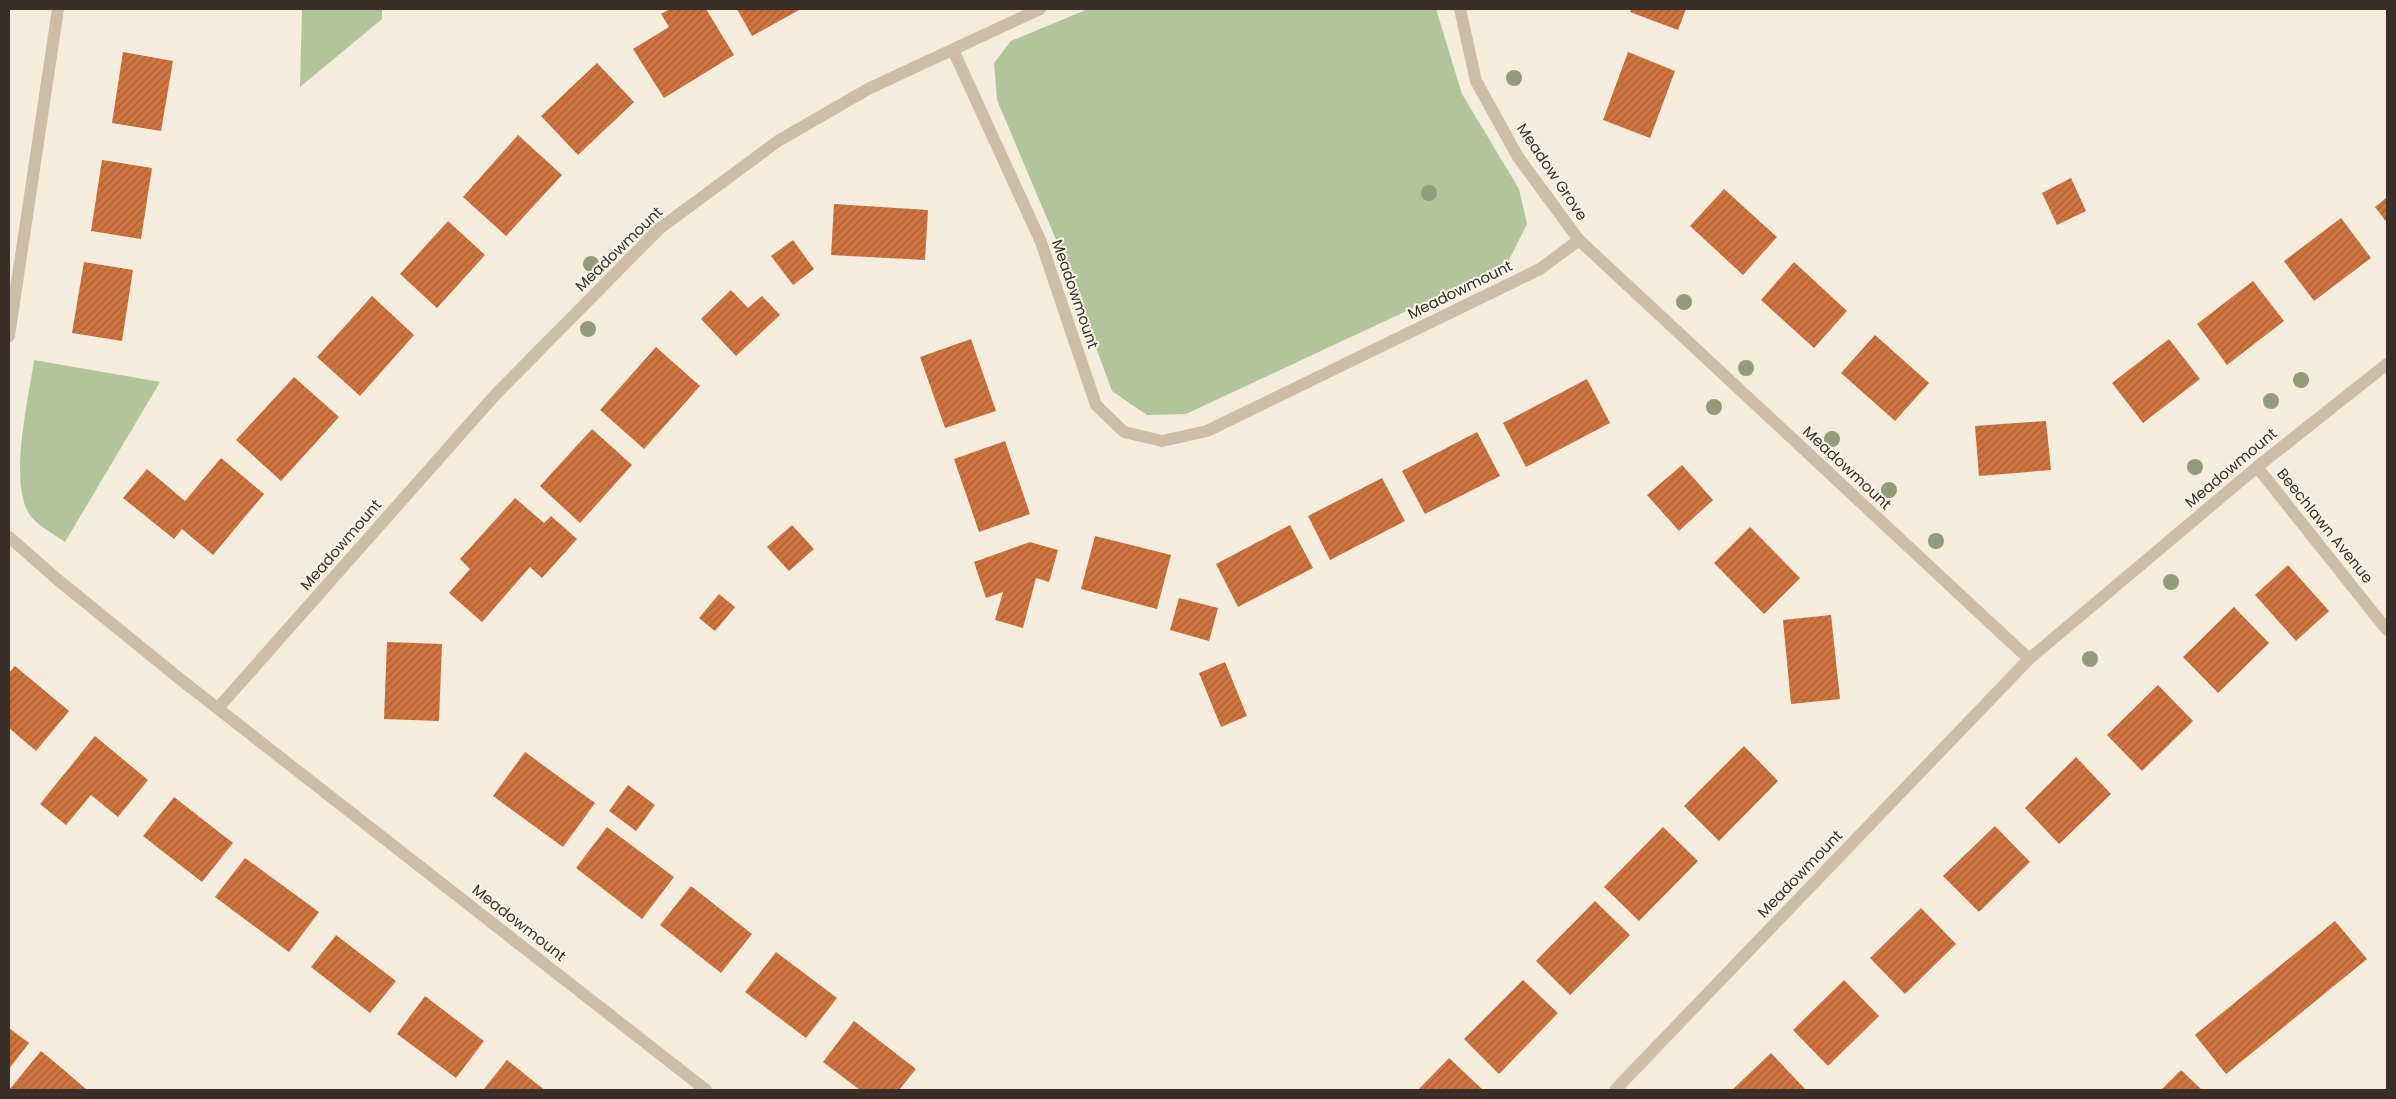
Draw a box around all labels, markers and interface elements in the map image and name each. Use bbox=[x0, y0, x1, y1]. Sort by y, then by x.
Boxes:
street label: Meadow Grove bbox=[1512, 119, 1593, 224]
street label: Meadowmount bbox=[570, 201, 667, 296]
street label: Meadowmount bbox=[1047, 236, 1104, 351]
street label: Meadowmount bbox=[1404, 255, 1516, 324]
street label: Meadowmount bbox=[1798, 421, 1896, 514]
street label: Meadowmount bbox=[2180, 423, 2281, 512]
street label: Beechlawn Avenue bbox=[2272, 464, 2378, 588]
street label: Meadowmount bbox=[295, 495, 386, 595]
street label: Meadowmount bbox=[1752, 825, 1847, 922]
street label: Meadowmount bbox=[468, 879, 571, 966]

